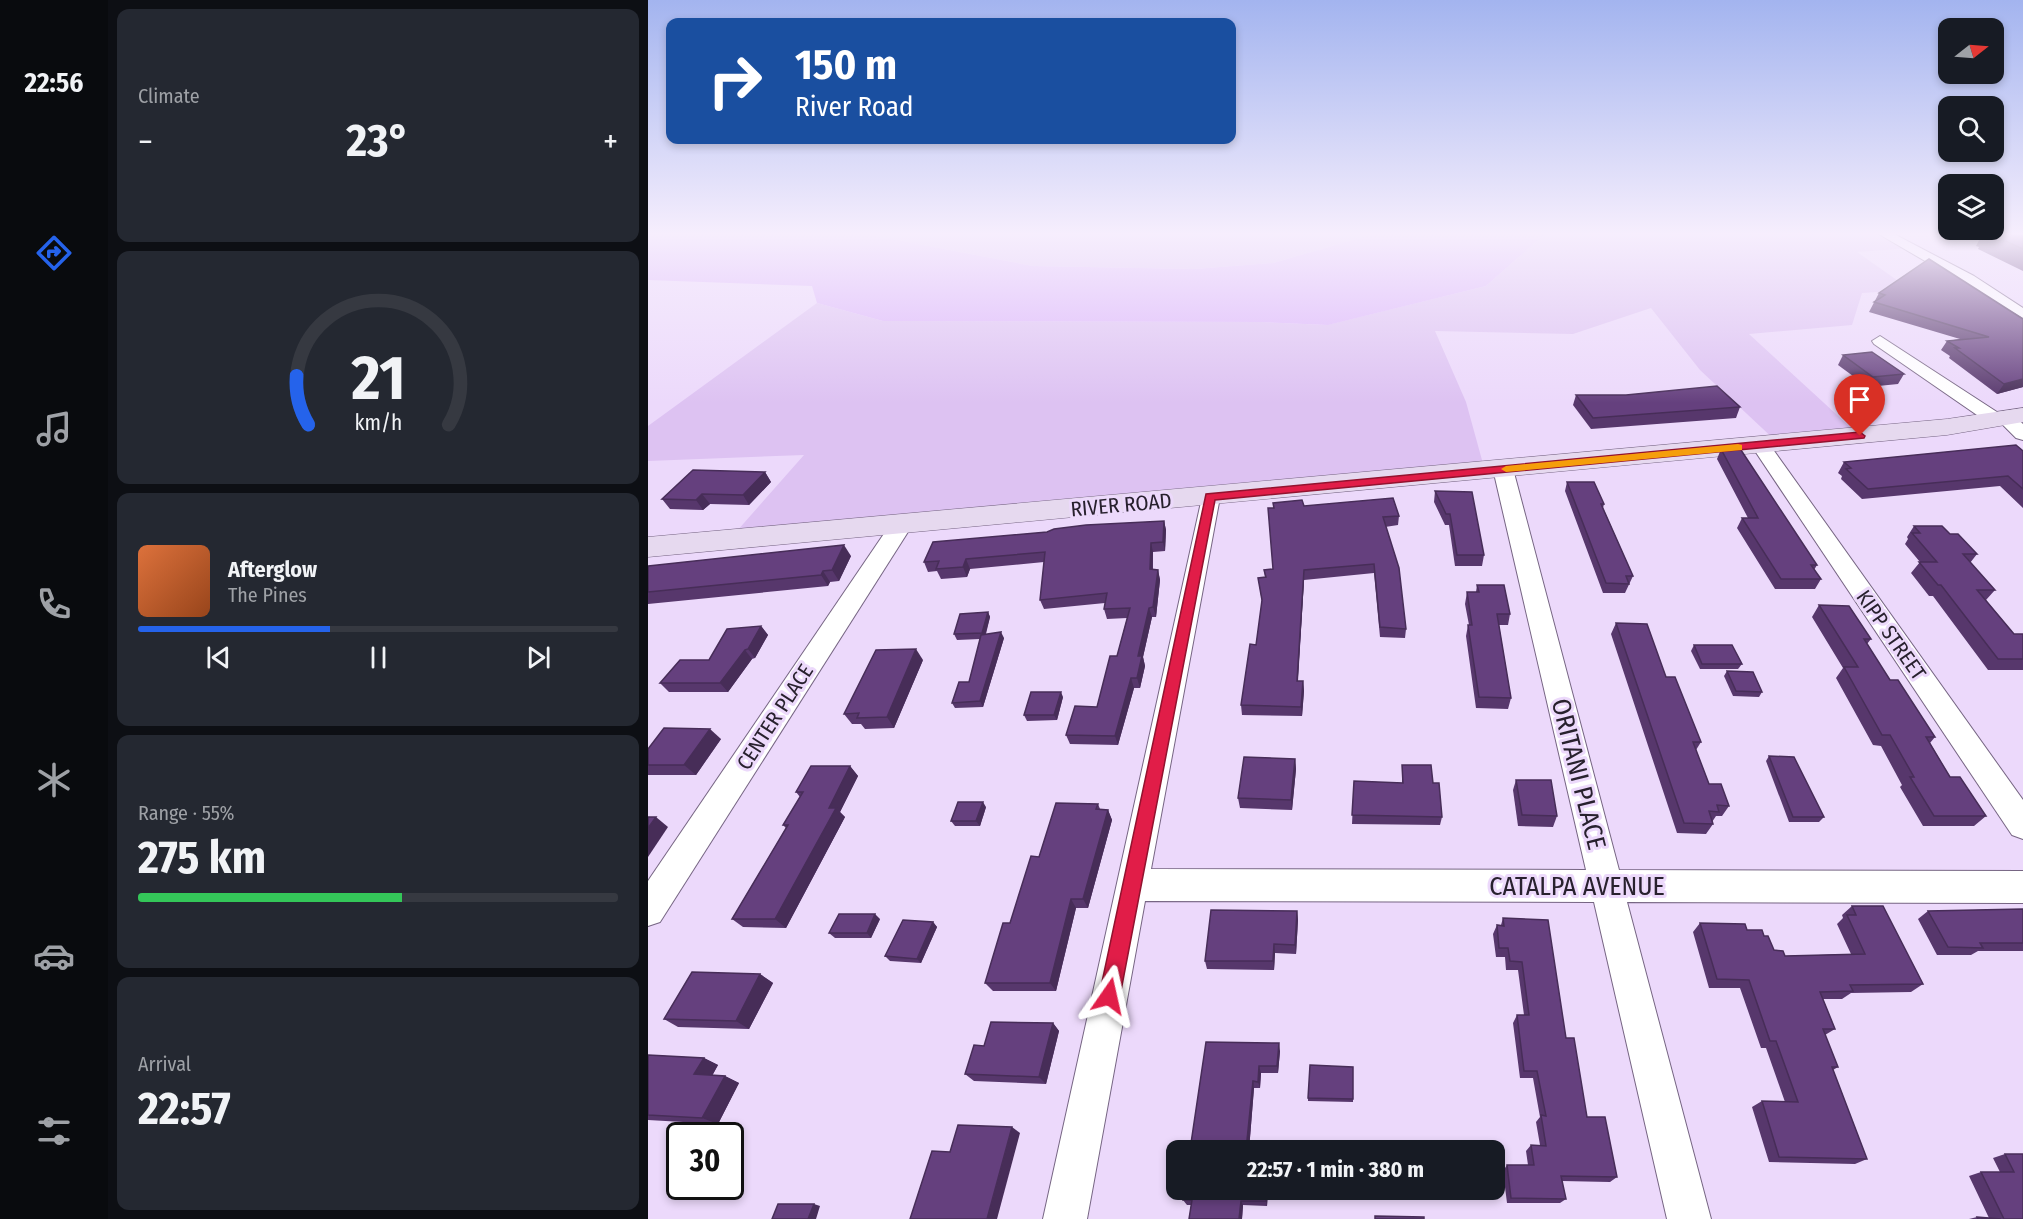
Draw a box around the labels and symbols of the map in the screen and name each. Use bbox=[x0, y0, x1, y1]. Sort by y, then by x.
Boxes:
north arrow bbox=[1938, 18, 2004, 84]
pin bbox=[1834, 374, 1885, 436]
street label: RIVER ROAD bbox=[1069, 488, 1173, 522]
street label: KIPP STREET bbox=[1851, 585, 1932, 685]
street label: CENTER PLACE bbox=[731, 659, 819, 775]
street label: ORITANI PLACE bbox=[1545, 695, 1612, 853]
street label: CATALPA AVENUE bbox=[1489, 871, 1665, 902]
position arrow bbox=[1077, 964, 1141, 1028]
speed limit sign: 30 bbox=[666, 1122, 744, 1200]

